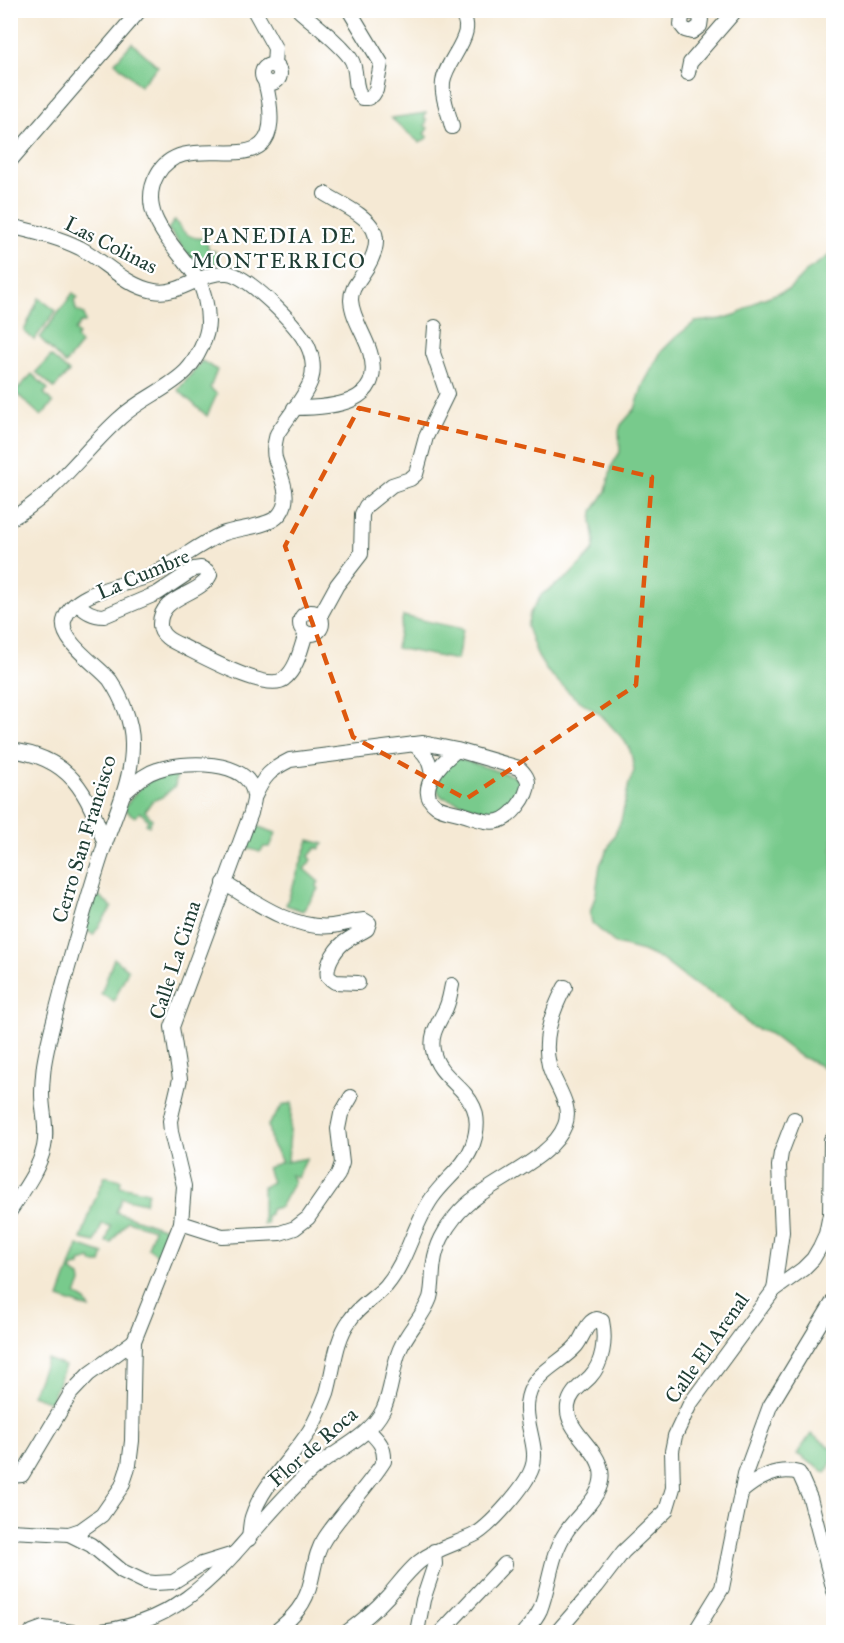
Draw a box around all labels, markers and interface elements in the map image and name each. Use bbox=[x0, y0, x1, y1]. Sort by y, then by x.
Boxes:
street label: Las Colinas bbox=[60, 211, 162, 279]
district label: PANEDIA DE MONTERRICO bbox=[191, 222, 367, 274]
street label: La Cumbre bbox=[93, 543, 194, 605]
street label: Cerro San Francisco bbox=[46, 752, 122, 926]
street label: Calle La Cima bbox=[144, 897, 206, 1023]
street label: Calle El Arenal bbox=[659, 1287, 755, 1409]
street label: Flor de Roca bbox=[263, 1401, 363, 1493]

